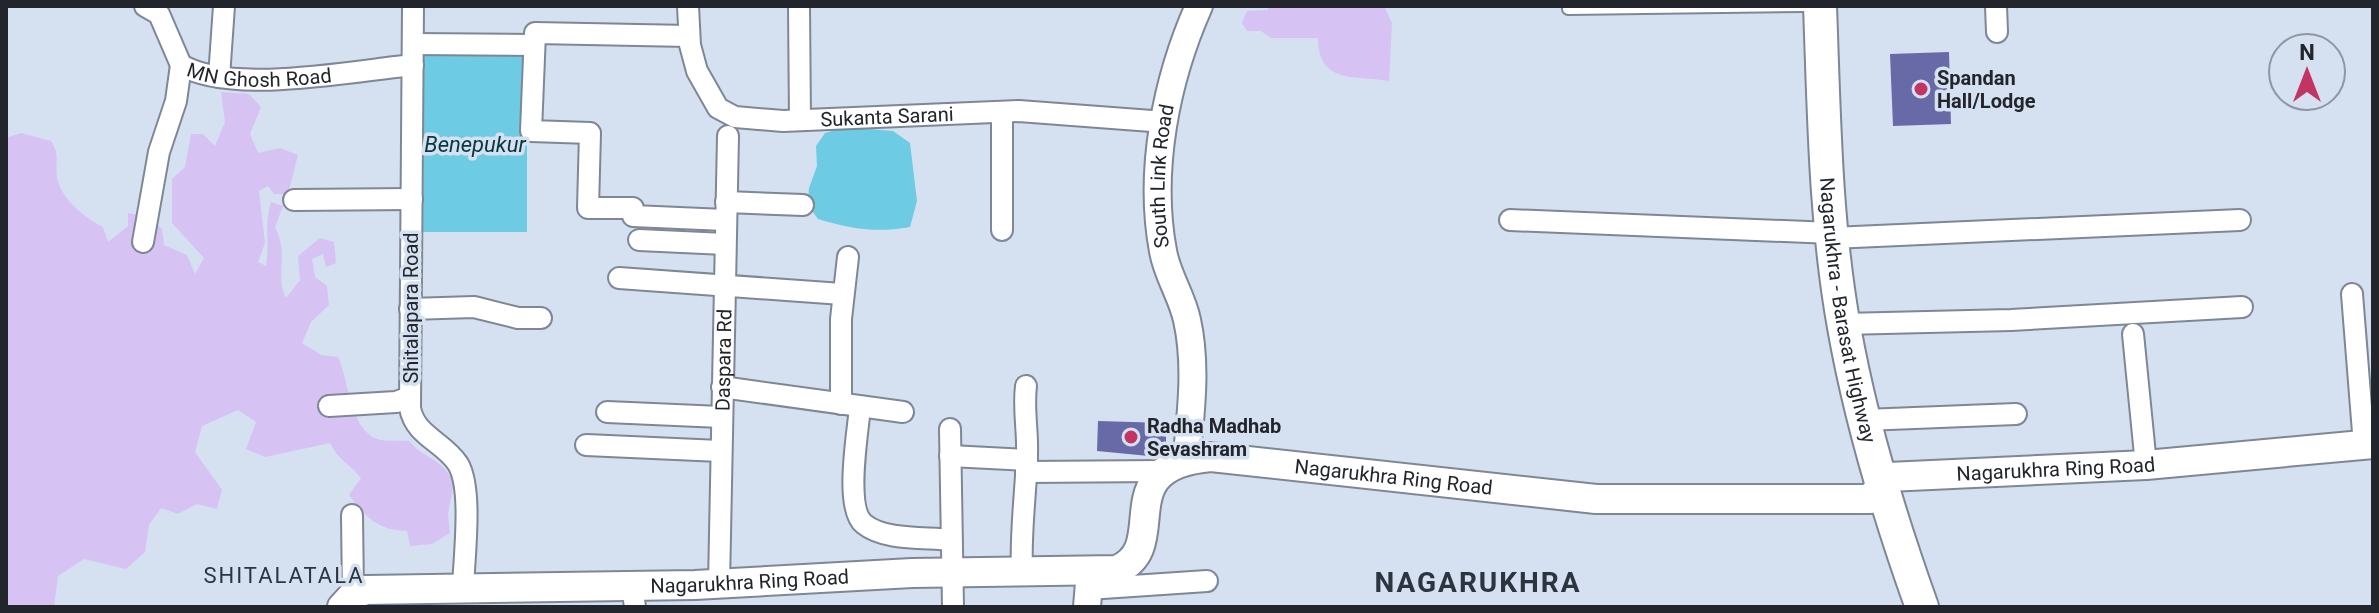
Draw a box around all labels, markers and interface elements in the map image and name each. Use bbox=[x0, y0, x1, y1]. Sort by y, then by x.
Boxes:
north arrow bbox=[2267, 32, 2347, 112]
text: N bbox=[2299, 40, 2315, 65]
street label: MN Ghosh Road bbox=[184, 57, 333, 92]
place label: Spandan Hall/Lodge bbox=[1937, 66, 2036, 113]
marker: Spandan Hall/Lodge bbox=[1912, 80, 1930, 98]
street label: Sukanta Sarani bbox=[820, 102, 954, 131]
street label: South Link Road bbox=[1146, 102, 1179, 250]
water label: Benepukur bbox=[424, 132, 526, 157]
street label: Nagarukhra - Barasat Highway bbox=[1815, 177, 1882, 446]
street label: Shitalapara Road bbox=[399, 232, 423, 384]
street label: Daspara Rd bbox=[710, 309, 737, 411]
place label: Radha Madhab Sevashram bbox=[1147, 414, 1281, 461]
marker: Radha Madhab Sevashram bbox=[1122, 428, 1140, 446]
street label: Nagarukhra Ring Road bbox=[1956, 452, 2156, 486]
street label: Nagarukhra Ring Road bbox=[1293, 454, 1494, 500]
district label: SHITALATALA bbox=[203, 563, 365, 588]
street label: Nagarukhra Ring Road bbox=[650, 565, 850, 598]
district label: NAGARUKHRA bbox=[1374, 566, 1582, 599]

